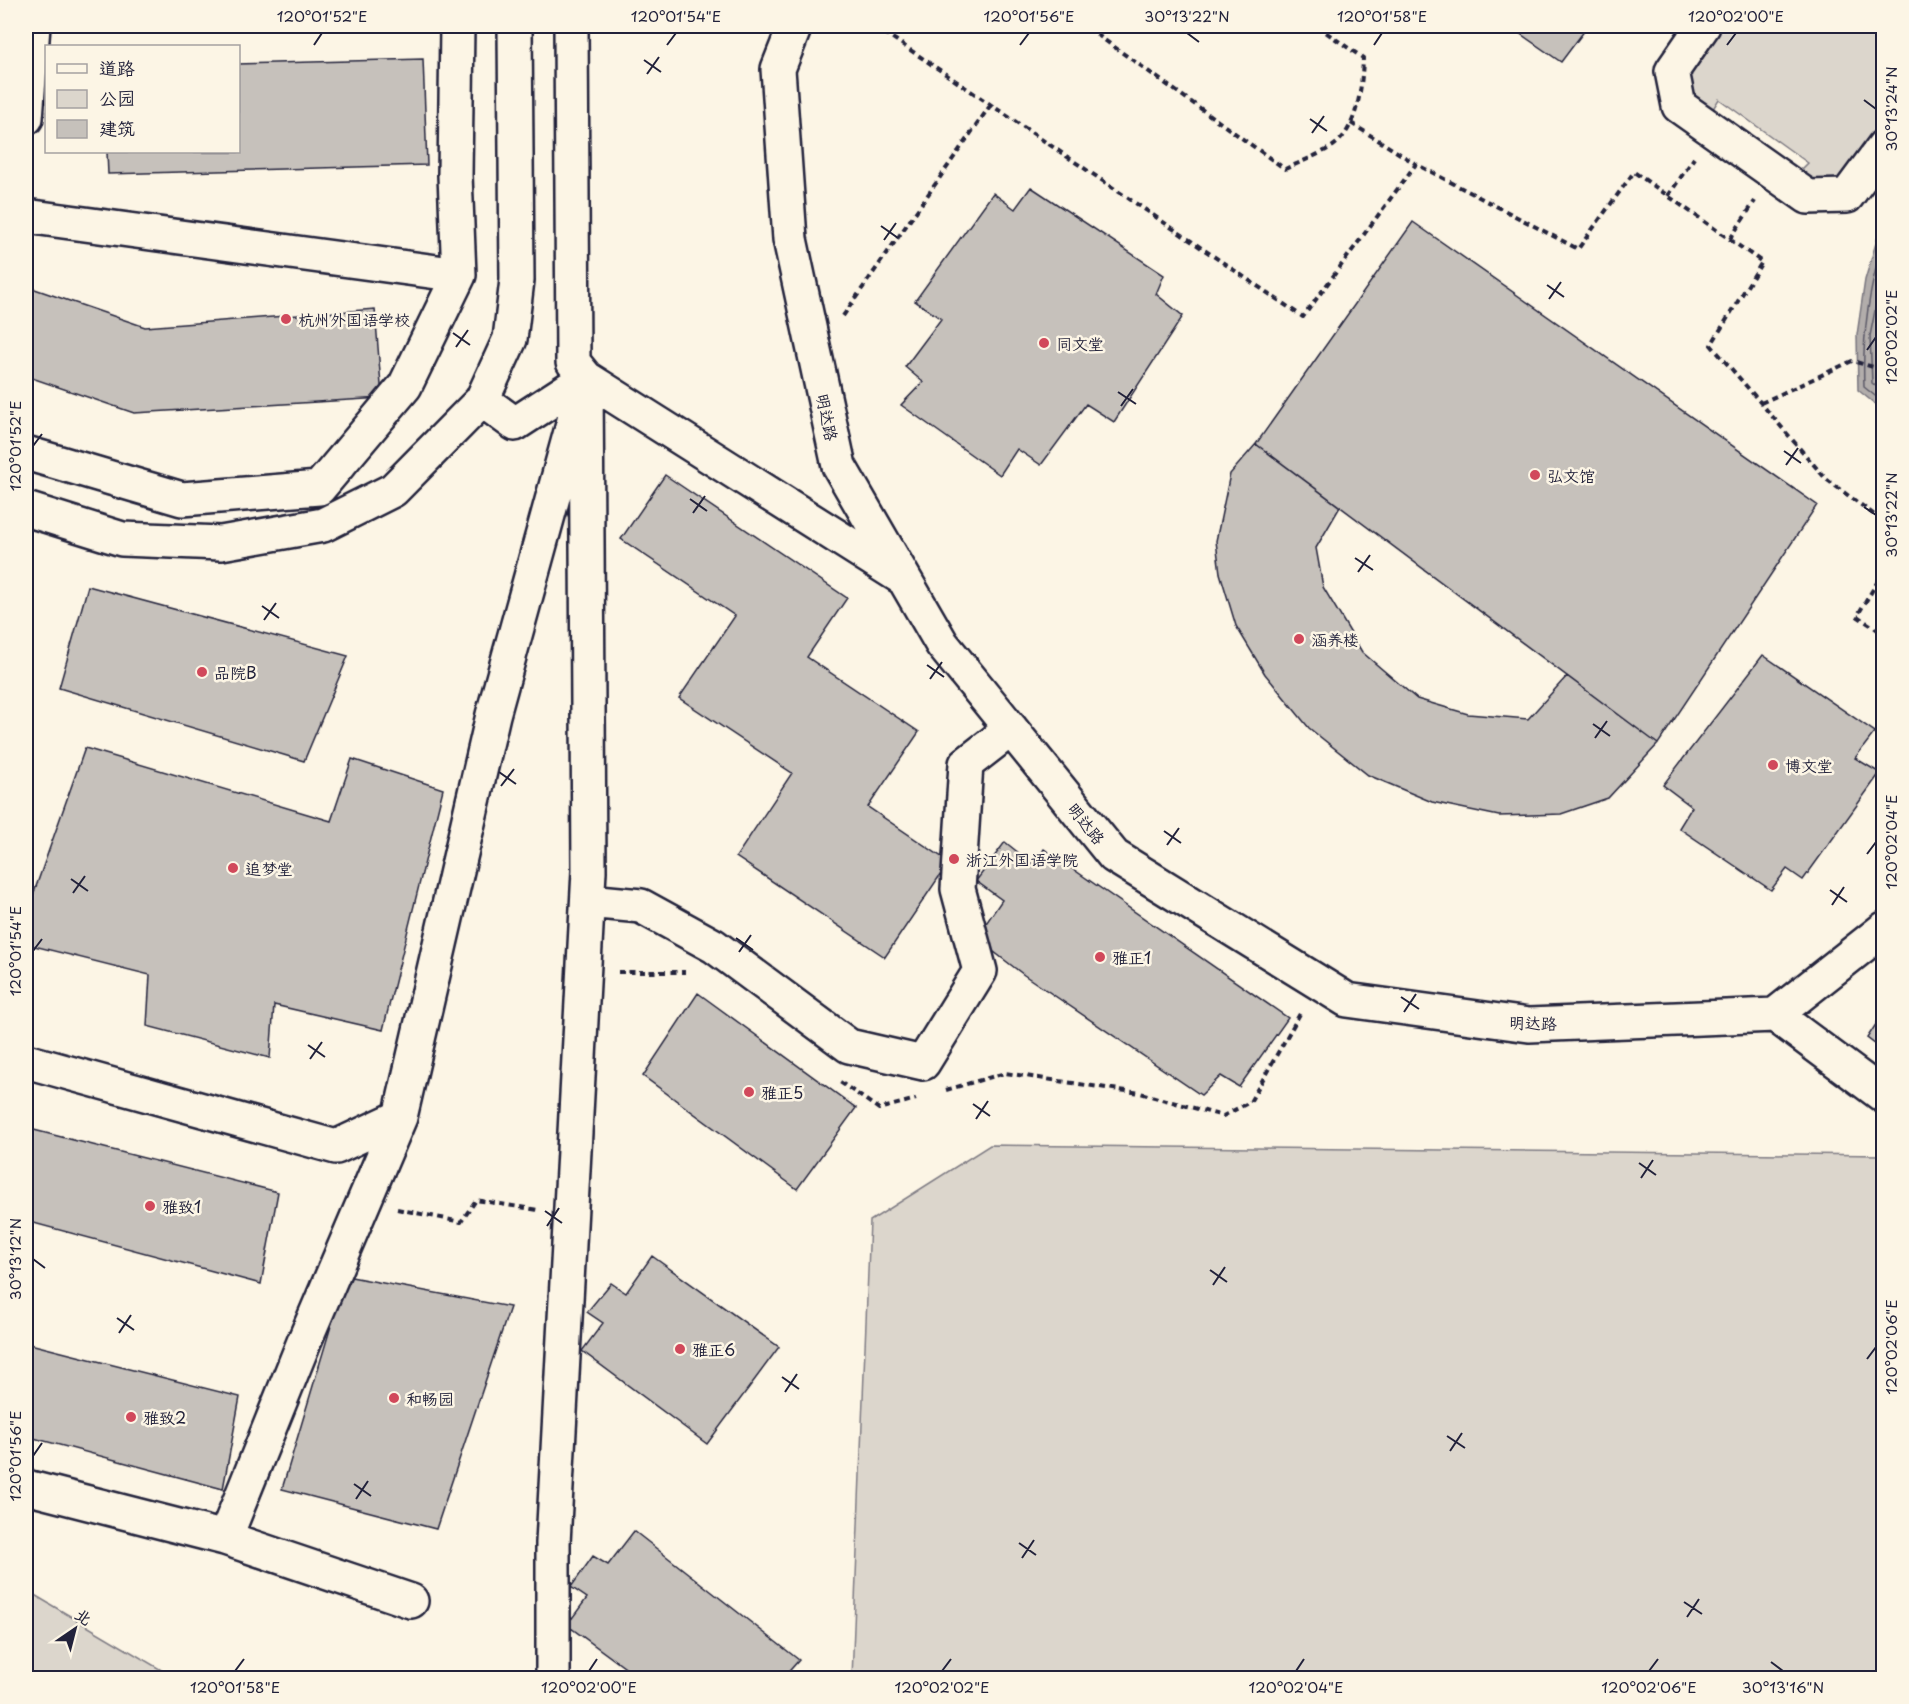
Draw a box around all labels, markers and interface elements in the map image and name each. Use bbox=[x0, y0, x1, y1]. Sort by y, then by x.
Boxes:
text: 120°01'52"E bbox=[277, 4, 367, 27]
text: 120°01'54"E bbox=[631, 4, 721, 27]
text: 120°01'56"E bbox=[984, 4, 1074, 27]
text: 30°13'22"N bbox=[1144, 4, 1230, 27]
text: 120°01'58"E bbox=[1337, 4, 1427, 27]
text: 120°02'00"E bbox=[1688, 4, 1784, 27]
legend bbox=[45, 45, 240, 153]
text: 道路 bbox=[99, 54, 135, 81]
text: 30°13'24"N bbox=[1879, 66, 1902, 152]
text: 公园 bbox=[99, 84, 135, 111]
text: 建筑 bbox=[99, 114, 135, 141]
text: 120°02'02"E bbox=[1879, 289, 1902, 385]
place label: 杭州外国语学校 bbox=[298, 307, 410, 331]
marker: 杭州外国语学校 bbox=[279, 312, 293, 326]
place label: 同文堂 bbox=[1056, 331, 1104, 355]
marker: 同文堂 bbox=[1037, 336, 1051, 350]
street label: 明达路 bbox=[811, 391, 845, 443]
text: 120°01'52"E bbox=[3, 401, 26, 491]
place label: 弘文馆 bbox=[1547, 463, 1595, 487]
marker: 弘文馆 bbox=[1528, 468, 1542, 482]
text: 30°13'22"N bbox=[1879, 472, 1902, 558]
place label: 涵养楼 bbox=[1311, 627, 1359, 651]
marker: 涵养楼 bbox=[1292, 632, 1306, 646]
place label: 品院B bbox=[214, 660, 257, 684]
marker: 品院B bbox=[195, 665, 209, 679]
place label: 博文堂 bbox=[1785, 753, 1833, 777]
marker: 博文堂 bbox=[1766, 758, 1780, 772]
text: 120°02'04"E bbox=[1879, 795, 1902, 889]
street label: 明达路 bbox=[1063, 797, 1111, 849]
place label: 浙江外国语学院 bbox=[966, 847, 1078, 871]
marker: 浙江外国语学院 bbox=[947, 852, 961, 866]
place label: 追梦堂 bbox=[245, 856, 293, 880]
marker: 追梦堂 bbox=[226, 861, 240, 875]
text: 120°01'54"E bbox=[3, 906, 26, 996]
place label: 雅正1 bbox=[1112, 945, 1151, 969]
marker: 雅正1 bbox=[1093, 950, 1107, 964]
street label: 明达路 bbox=[1509, 1009, 1557, 1035]
place label: 雅正5 bbox=[761, 1080, 803, 1104]
marker: 雅正5 bbox=[742, 1085, 756, 1099]
place label: 雅致1 bbox=[162, 1194, 201, 1218]
marker: 雅致1 bbox=[143, 1199, 157, 1213]
text: 30°13'12"N bbox=[3, 1218, 26, 1300]
text: 120°02'06"E bbox=[1879, 1299, 1902, 1395]
place label: 雅正6 bbox=[692, 1337, 735, 1361]
marker: 雅正6 bbox=[673, 1342, 687, 1356]
place label: 和畅园 bbox=[406, 1386, 454, 1410]
marker: 和畅园 bbox=[387, 1391, 401, 1405]
place label: 雅致2 bbox=[143, 1405, 186, 1429]
marker: 雅致2 bbox=[124, 1410, 138, 1424]
text: 120°01'56"E bbox=[3, 1411, 26, 1501]
north arrow bbox=[45, 1599, 105, 1659]
text: 北 bbox=[71, 1601, 98, 1630]
text: 120°01'58"E bbox=[190, 1675, 280, 1698]
text: 120°02'00"E bbox=[541, 1675, 637, 1698]
text: 120°02'02"E bbox=[894, 1675, 990, 1698]
text: 120°02'04"E bbox=[1249, 1675, 1343, 1698]
text: 120°02'06"E bbox=[1601, 1675, 1697, 1698]
text: 30°13'16"N bbox=[1742, 1675, 1824, 1698]

